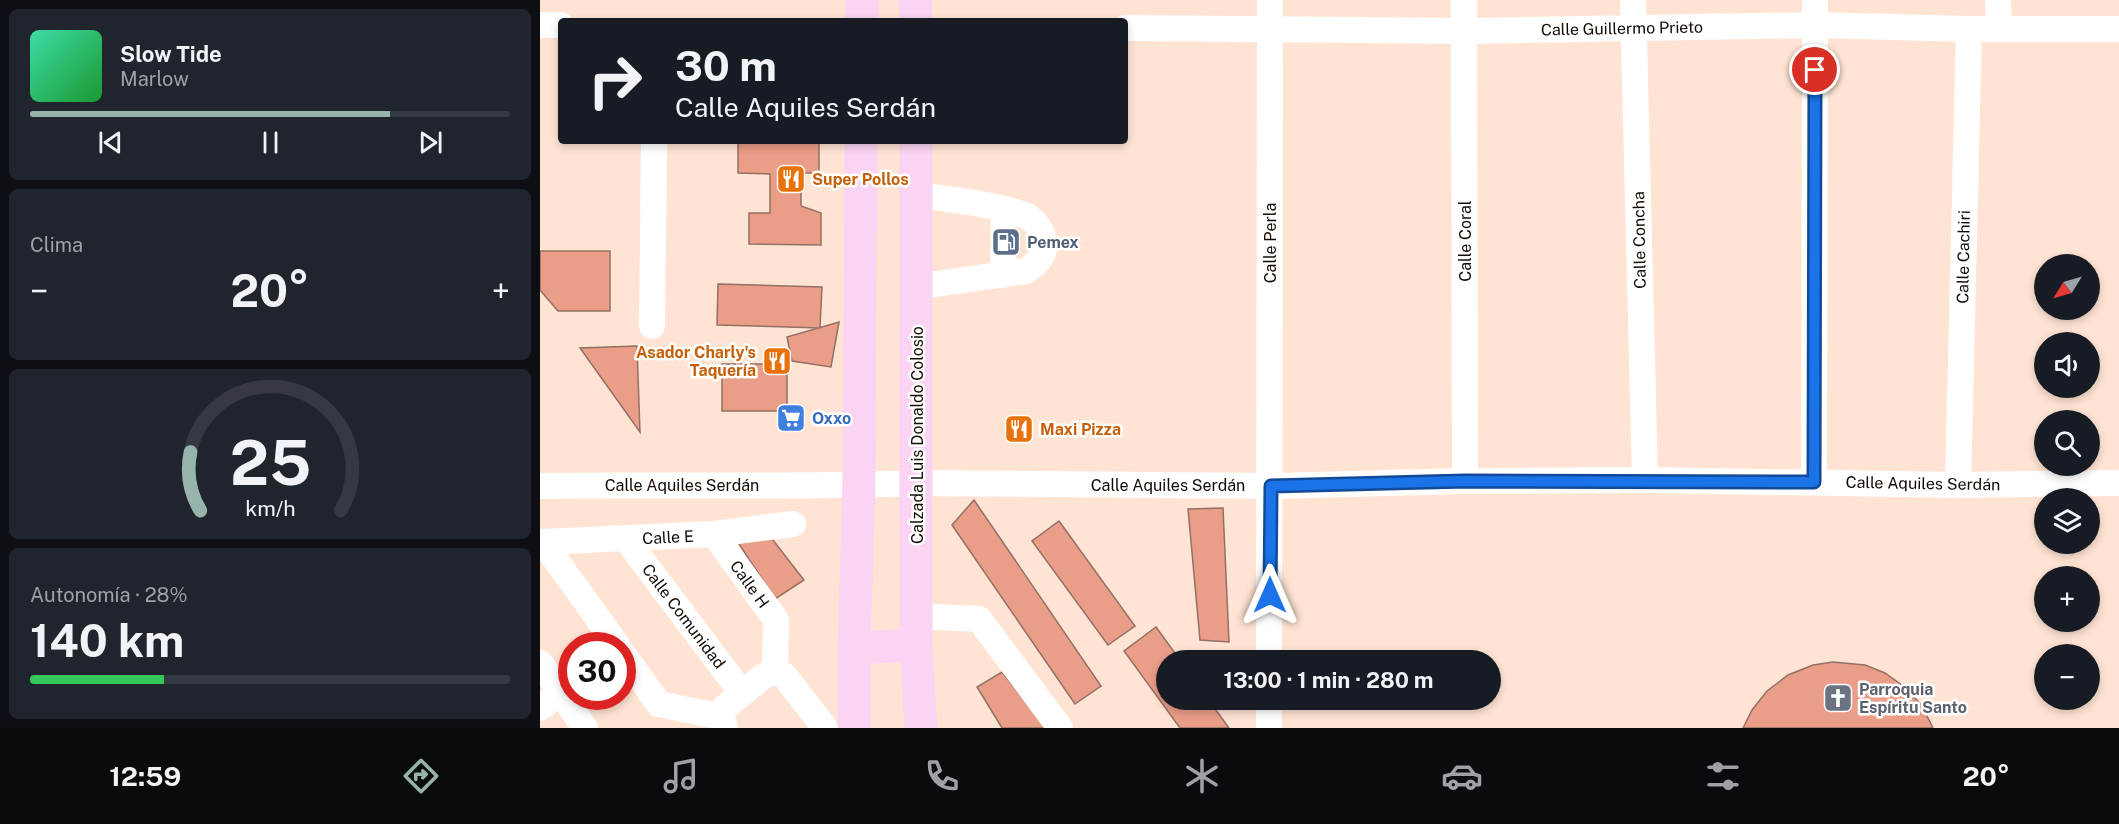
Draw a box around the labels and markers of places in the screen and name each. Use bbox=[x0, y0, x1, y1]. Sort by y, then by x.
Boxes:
pin bbox=[1789, 44, 1840, 95]
restaurant icon: Super Pollos bbox=[775, 163, 807, 195]
place label: Super Pollos bbox=[812, 170, 909, 189]
fuel station icon: Pemex bbox=[990, 226, 1022, 258]
place label: Pemex bbox=[1027, 233, 1079, 252]
place label: Asador Charly's Taquería bbox=[636, 343, 756, 380]
restaurant icon: Asador Charly's Taquería bbox=[761, 345, 793, 377]
supermarket icon: Oxxo bbox=[775, 402, 807, 434]
place label: Oxxo bbox=[812, 409, 851, 428]
restaurant icon: Maxi Pizza bbox=[1003, 413, 1035, 445]
place label: Maxi Pizza bbox=[1040, 420, 1121, 439]
place label: Parroquia Espíritu Santo bbox=[1859, 680, 1967, 717]
church icon: Parroquia Espíritu Santo bbox=[1822, 682, 1854, 714]

